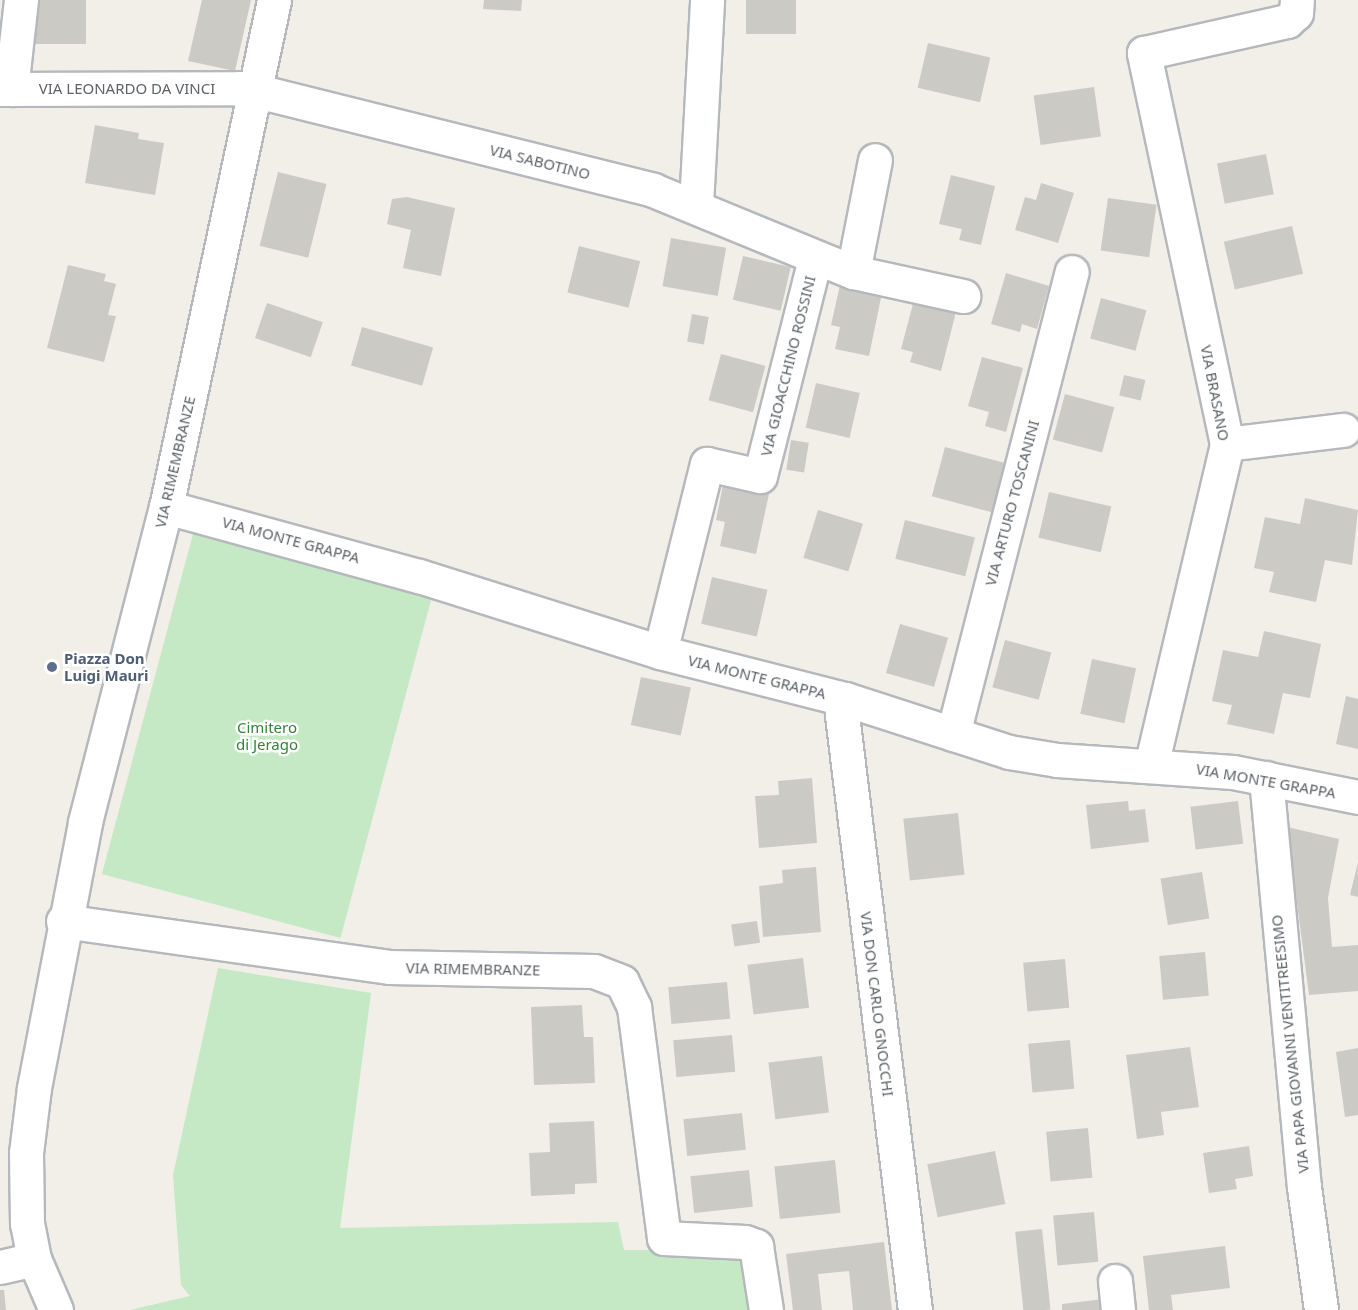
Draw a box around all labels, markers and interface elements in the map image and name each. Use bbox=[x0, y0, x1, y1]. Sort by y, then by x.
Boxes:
street label: VIA LEONARDO DA VINCI bbox=[39, 80, 215, 98]
street label: VIA SABOTINO bbox=[488, 141, 592, 183]
street label: VIA GIOACCHINO ROSSINI bbox=[757, 274, 819, 458]
street label: VIA BRASANO bbox=[1197, 344, 1233, 442]
street label: VIA RIMEMBRANZE bbox=[151, 394, 199, 530]
street label: VIA ARTURO TOSCANINI bbox=[981, 418, 1043, 588]
street label: VIA MONTE GRAPPA bbox=[220, 513, 362, 567]
place label: Piazza Don Luigi Mauri bbox=[64, 649, 149, 684]
street label: VIA MONTE GRAPPA bbox=[686, 651, 828, 703]
marker: Piazza Don Luigi Mauri bbox=[45, 660, 59, 674]
park label: Cimitero di Jerago bbox=[236, 718, 298, 753]
street label: VIA MONTE GRAPPA bbox=[1195, 760, 1337, 802]
street label: VIA DON CARLO GNOCCHI bbox=[857, 911, 897, 1097]
street label: VIA PAPA GIOVANNI VENTITREESIMO bbox=[1267, 914, 1313, 1174]
street label: VIA RIMEMBRANZE bbox=[406, 959, 540, 979]

